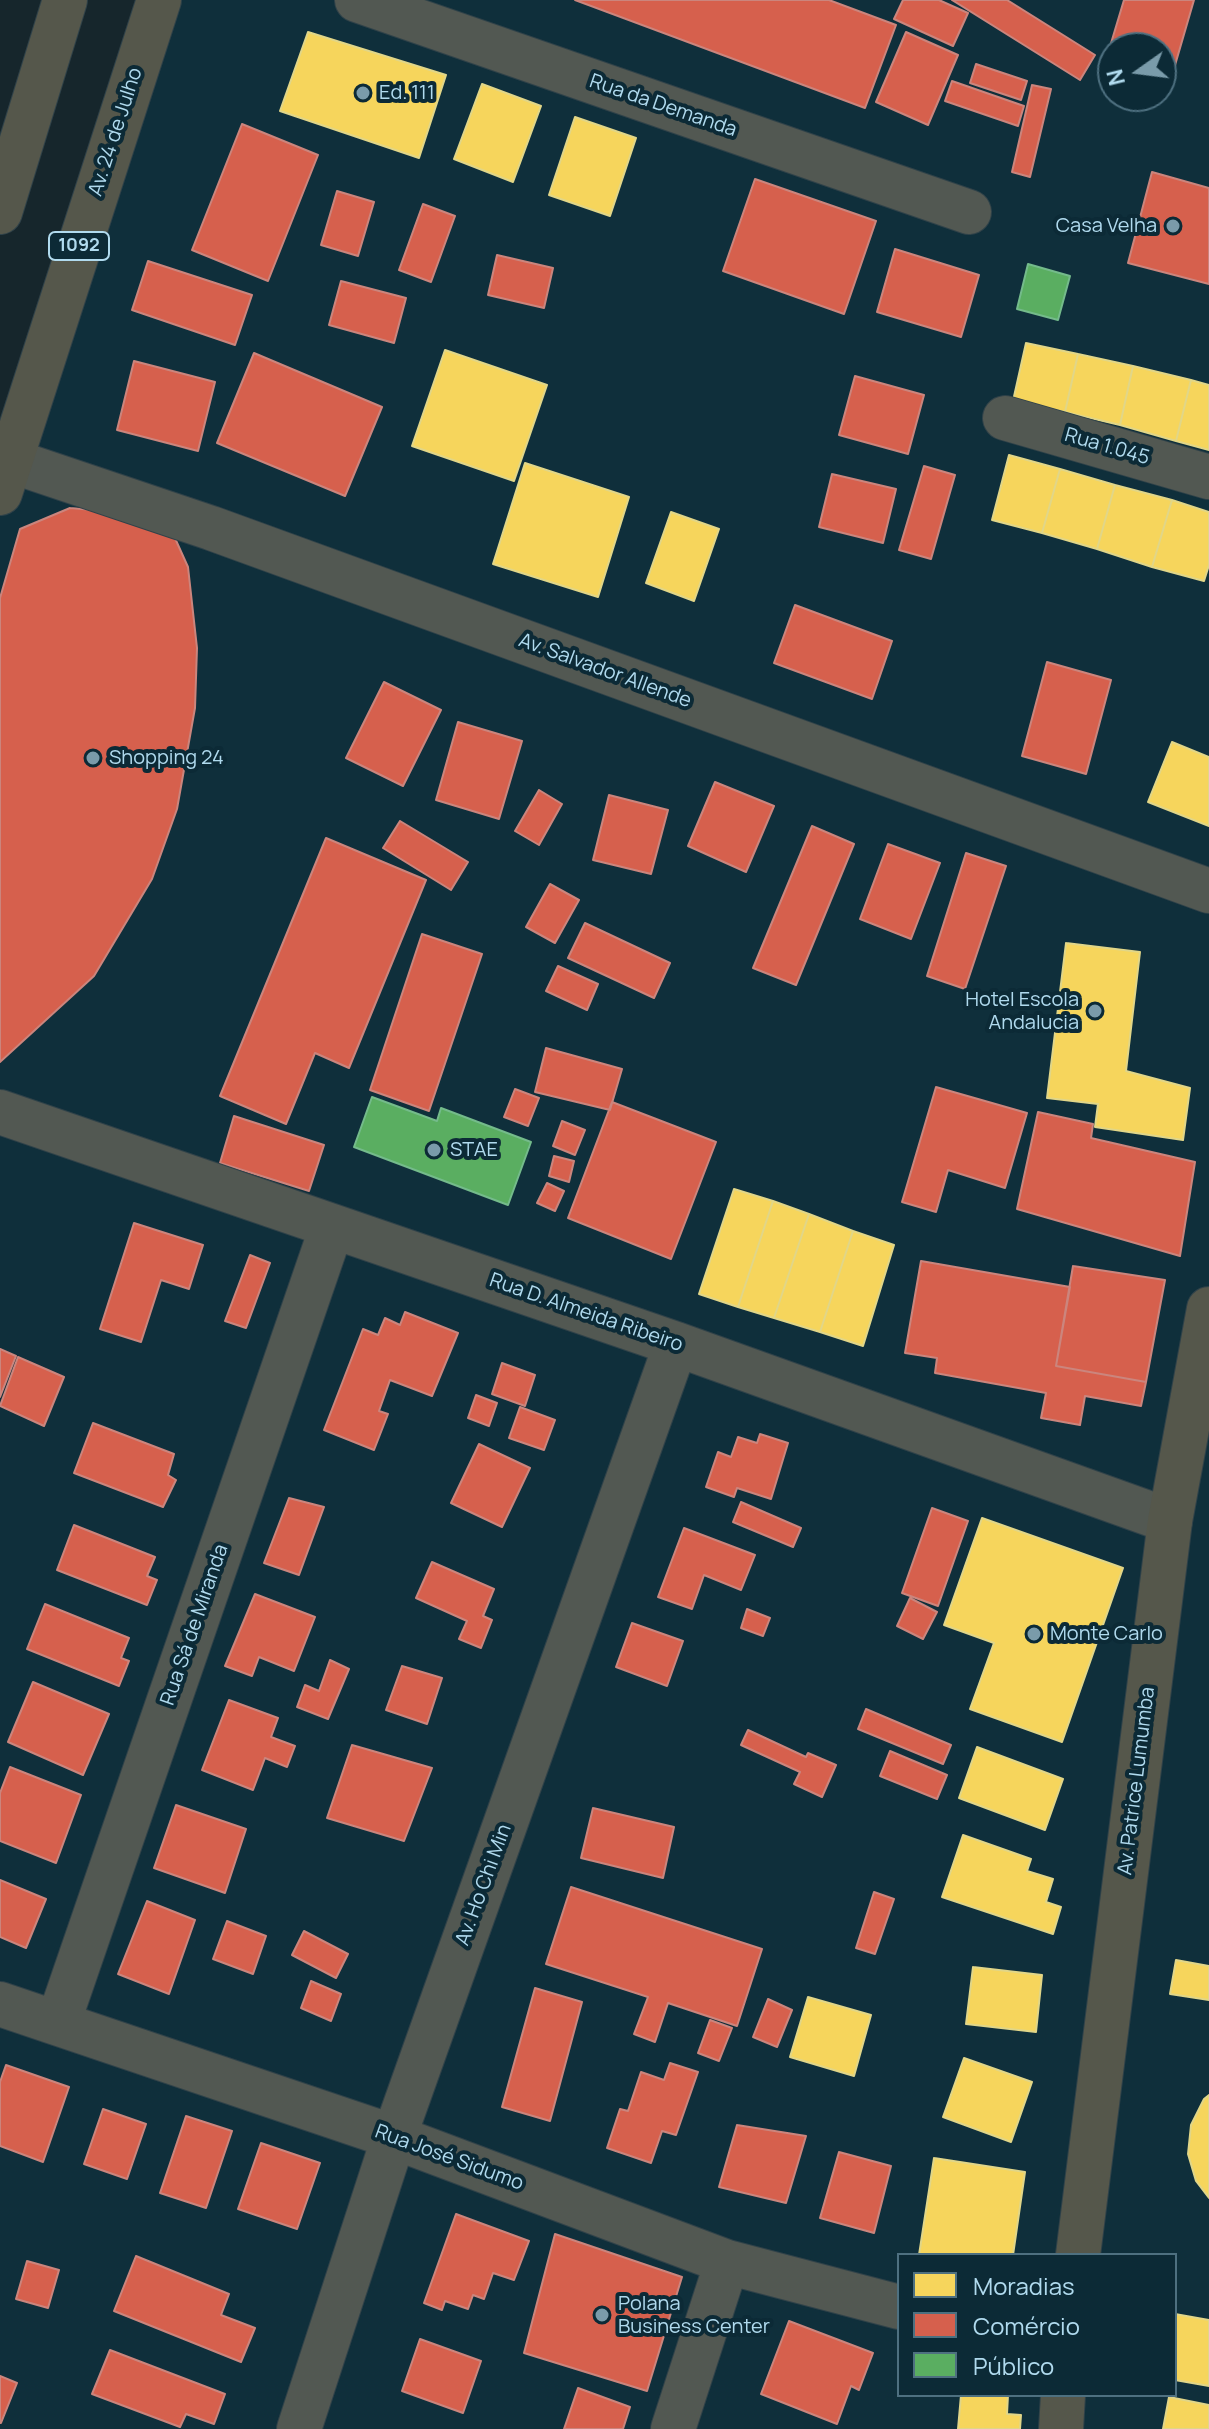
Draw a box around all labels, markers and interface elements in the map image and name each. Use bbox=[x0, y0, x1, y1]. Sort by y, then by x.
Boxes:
north arrow bbox=[1097, 32, 1177, 112]
street label: Av. 24 de Julho bbox=[84, 65, 148, 199]
text: N bbox=[1099, 66, 1132, 89]
street label: Rua da Demanda bbox=[586, 70, 740, 142]
place label: Ed. 111 bbox=[379, 81, 435, 105]
marker: Ed. 111 bbox=[354, 84, 372, 102]
place label: Casa Velha bbox=[1056, 214, 1157, 238]
marker: Casa Velha bbox=[1164, 217, 1182, 235]
road number: 1092 bbox=[49, 232, 109, 260]
street label: Rua 1.045 bbox=[1062, 423, 1152, 471]
street label: Av. Salvador Allende bbox=[515, 629, 695, 713]
place label: Shopping 24 bbox=[109, 746, 224, 770]
marker: Shopping 24 bbox=[84, 749, 102, 767]
place label: Hotel Escola Andalucia bbox=[965, 988, 1079, 1035]
marker: Hotel Escola Andalucia bbox=[1086, 1002, 1104, 1020]
place label: STAE bbox=[450, 1138, 498, 1162]
marker: STAE bbox=[425, 1141, 443, 1159]
street label: Rua D. Almeida Ribeiro bbox=[486, 1269, 686, 1357]
street label: Rua Sá de Miranda bbox=[156, 1541, 234, 1709]
place label: Monte Carlo bbox=[1050, 1622, 1163, 1646]
marker: Monte Carlo bbox=[1025, 1625, 1043, 1643]
street label: Av. Patrice Lumumba bbox=[1114, 1686, 1160, 1876]
street label: Av. Ho Chi Min bbox=[451, 1821, 517, 1949]
street label: Rua José Sidumo bbox=[371, 2120, 527, 2196]
legend bbox=[897, 2253, 1177, 2397]
text: Moradias bbox=[973, 2269, 1075, 2302]
place label: Polana Business Center bbox=[618, 2292, 770, 2339]
marker: Polana Business Center bbox=[593, 2306, 611, 2324]
text: Comércio bbox=[973, 2309, 1080, 2342]
text: Público bbox=[973, 2349, 1054, 2382]

